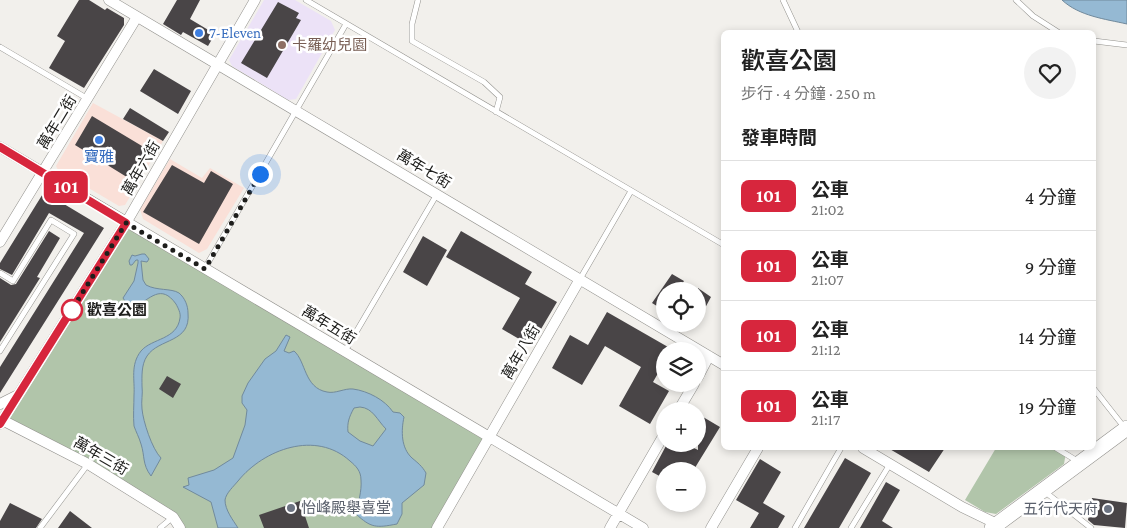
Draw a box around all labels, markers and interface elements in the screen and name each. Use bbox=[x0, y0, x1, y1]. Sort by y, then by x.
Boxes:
place label: 7-Eleven bbox=[209, 25, 261, 41]
marker: 7-Eleven bbox=[193, 27, 205, 39]
place label: 卡羅幼兒園 bbox=[292, 37, 367, 53]
marker: 卡羅幼兒園 bbox=[276, 39, 288, 51]
text: 歡喜公園 bbox=[741, 47, 837, 74]
button: heart bbox=[1024, 47, 1076, 99]
text: 步行 · 4 分鐘 · 250 m bbox=[741, 85, 876, 102]
street label: 萬年二街 bbox=[35, 92, 79, 152]
text: 發車時間 bbox=[741, 127, 817, 148]
marker: 寶雅 bbox=[93, 134, 105, 146]
street label: 萬年六街 bbox=[119, 138, 163, 198]
street label: 萬年七街 bbox=[394, 147, 454, 191]
place label: 寶雅 bbox=[84, 148, 114, 165]
your location bbox=[248, 162, 273, 187]
line badge: 101 bbox=[37, 171, 95, 203]
text: 101 bbox=[54, 177, 78, 197]
text: 公車 bbox=[811, 179, 849, 200]
text: 101 bbox=[756, 186, 781, 206]
text: 4 分鐘 bbox=[1025, 187, 1076, 208]
text: 21:02 bbox=[811, 201, 844, 218]
text: 公車 bbox=[811, 249, 849, 270]
text: 101 bbox=[756, 256, 781, 276]
text: 9 分鐘 bbox=[1025, 257, 1076, 278]
text: 21:07 bbox=[811, 271, 844, 288]
map controls bbox=[656, 282, 706, 512]
button: locate bbox=[656, 282, 706, 332]
marker: 歡喜公園 bbox=[61, 299, 83, 321]
place label: 歡喜公園 bbox=[87, 302, 147, 318]
street label: 萬年五街 bbox=[299, 303, 359, 347]
text: 公車 bbox=[811, 319, 849, 340]
street label: 萬年八街 bbox=[499, 322, 543, 382]
text: 101 bbox=[756, 326, 781, 346]
text: 14 分鐘 bbox=[1018, 327, 1076, 348]
text: 21:12 bbox=[811, 341, 841, 358]
button: layers bbox=[656, 342, 706, 392]
text: 公車 bbox=[811, 389, 849, 410]
text: 101 bbox=[756, 396, 781, 416]
text: 19 分鐘 bbox=[1018, 397, 1076, 418]
button: + bbox=[656, 402, 706, 452]
text: 21:17 bbox=[811, 411, 840, 428]
street label: 萬年三街 bbox=[71, 434, 131, 478]
button: − bbox=[656, 462, 706, 512]
place label: 怡峰殿舉喜堂 bbox=[301, 499, 391, 516]
place label: 五行代天府 bbox=[1023, 500, 1098, 517]
marker: 怡峰殿舉喜堂 bbox=[285, 502, 297, 514]
marker: 五行代天府 bbox=[1102, 503, 1114, 515]

